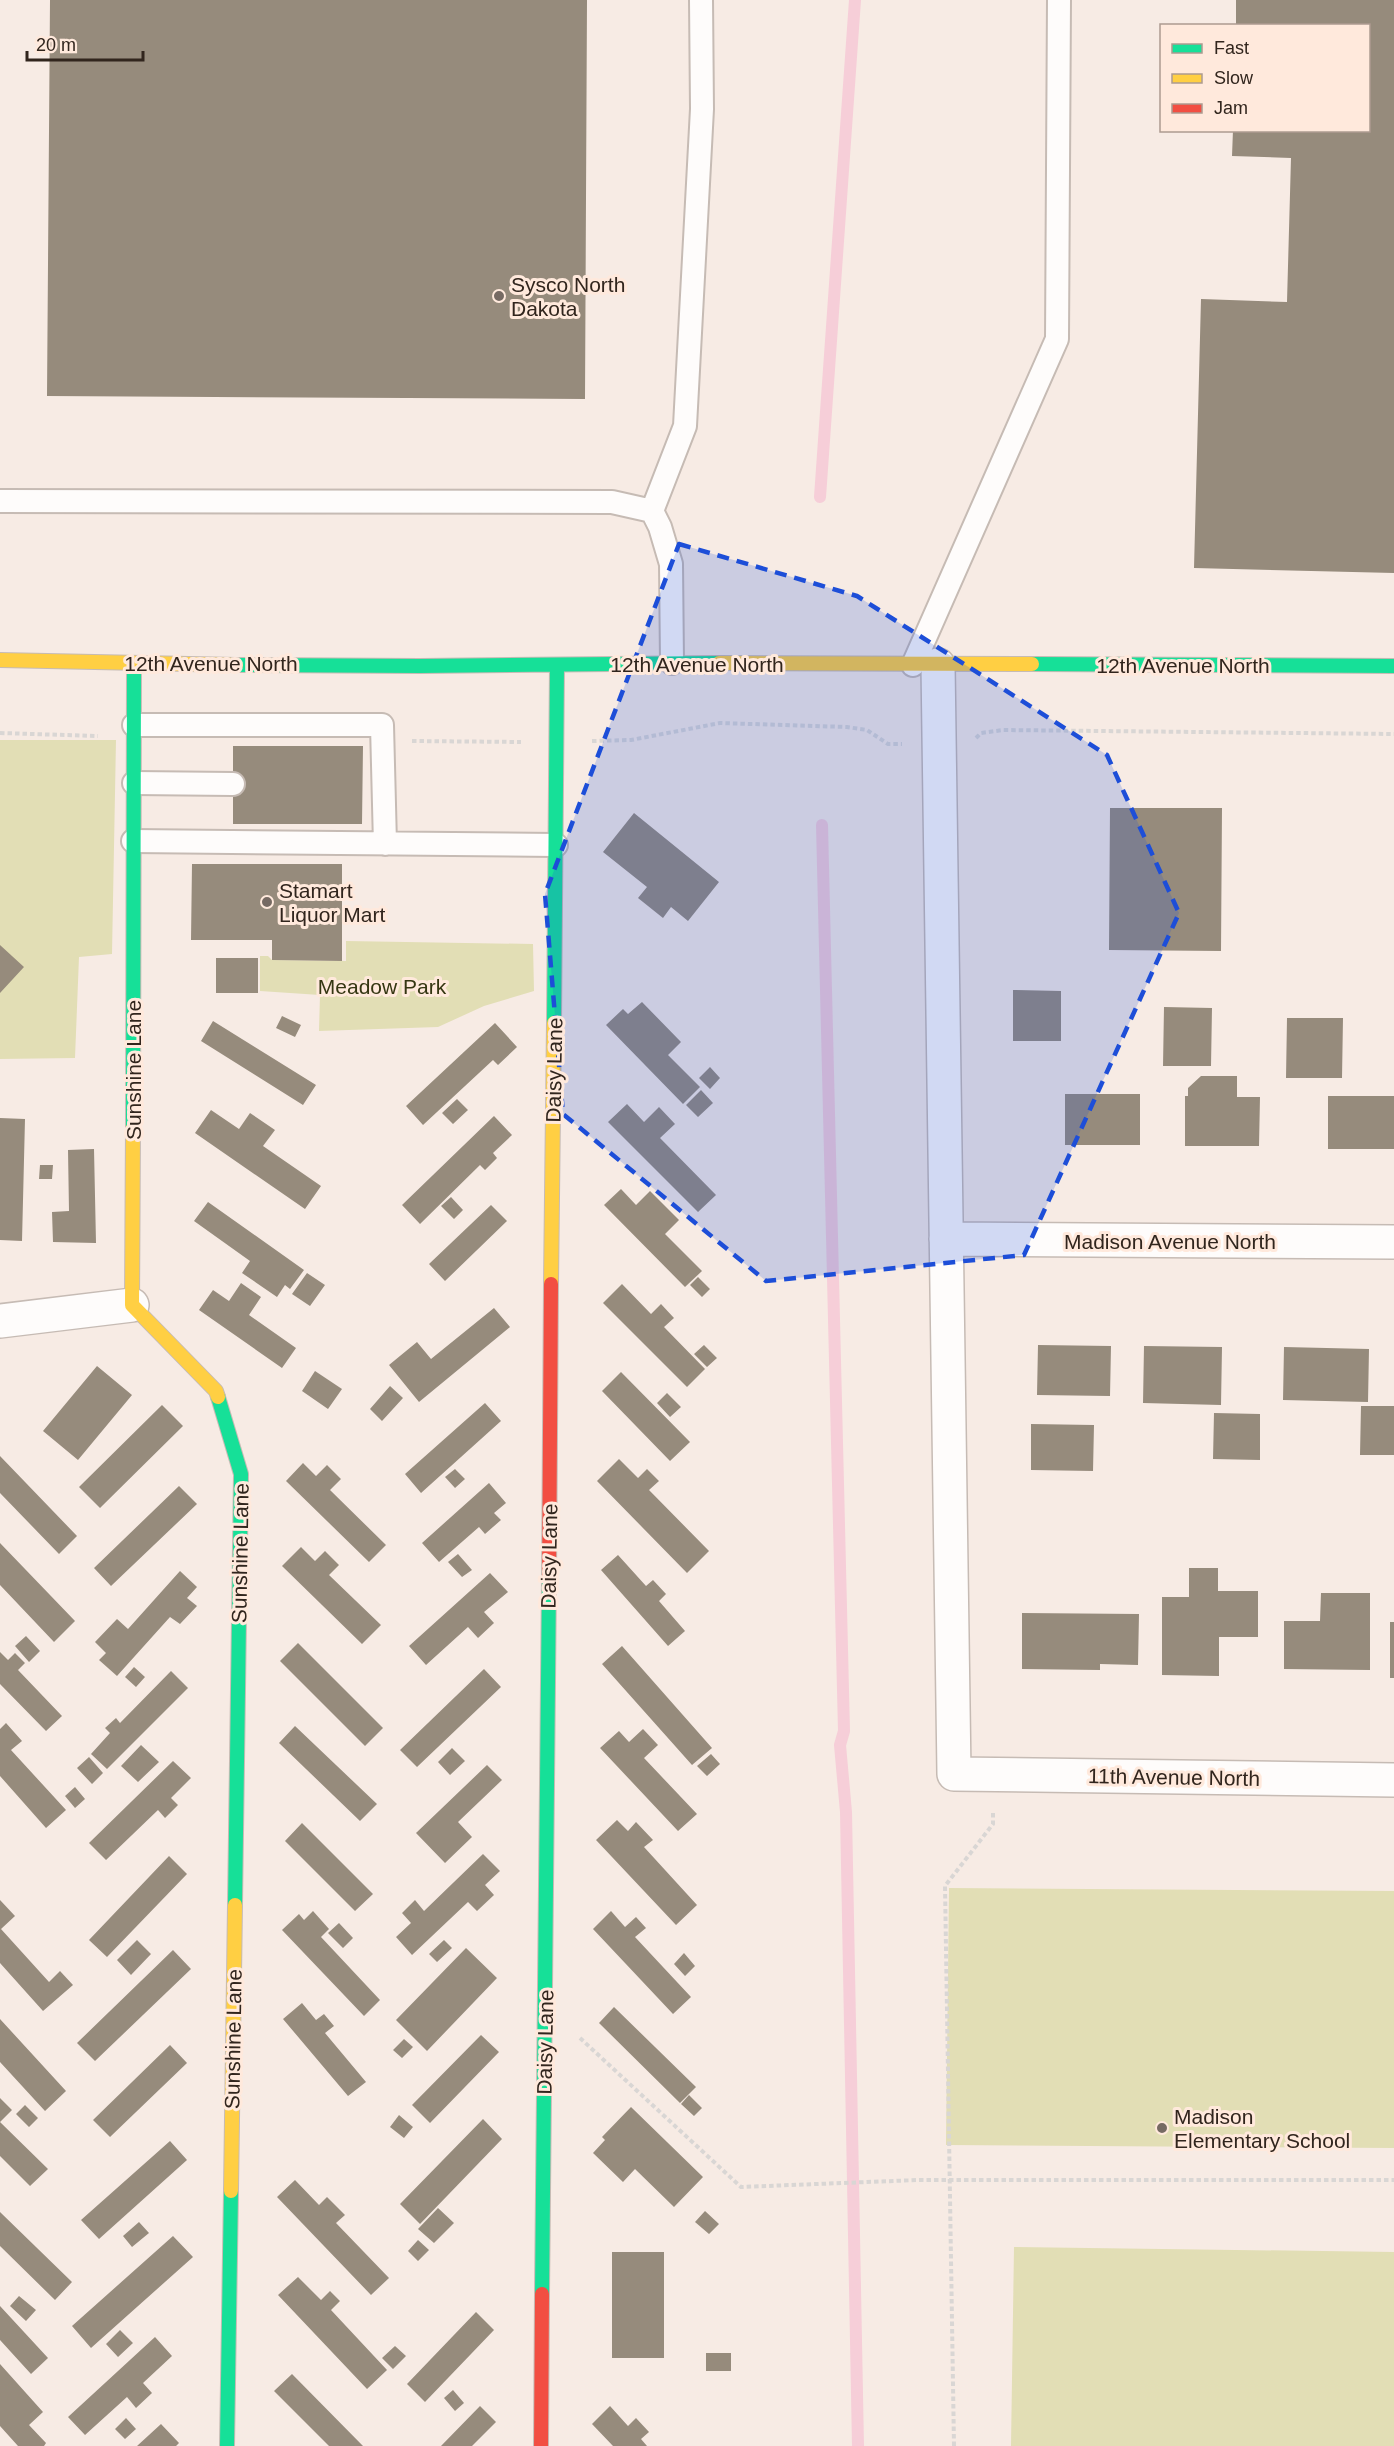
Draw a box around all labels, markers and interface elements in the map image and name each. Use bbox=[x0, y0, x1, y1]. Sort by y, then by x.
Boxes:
scale bar bbox=[27, 24, 142, 62]
legend bbox=[1160, 24, 1370, 132]
text: 20 m bbox=[36, 35, 76, 55]
text: Fast bbox=[1214, 38, 1249, 58]
text: Slow bbox=[1214, 68, 1254, 88]
text: Jam bbox=[1214, 98, 1248, 118]
place label: Sysco North Dakota bbox=[511, 273, 625, 320]
marker: Sysco North Dakota bbox=[492, 289, 506, 303]
street label: 12th Avenue North bbox=[124, 652, 298, 675]
street label: 12th Avenue North bbox=[610, 653, 784, 676]
street label: 12th Avenue North bbox=[1096, 654, 1270, 677]
place label: Stamart Liquor Mart bbox=[279, 879, 385, 926]
marker: Stamart Liquor Mart bbox=[260, 895, 274, 909]
park label: Meadow Park bbox=[318, 975, 447, 998]
street label: Sunshine Lane bbox=[122, 1000, 145, 1140]
street label: Daisy Lane bbox=[542, 1017, 566, 1123]
street label: Madison Avenue North bbox=[1064, 1230, 1276, 1253]
street label: Sunshine Lane bbox=[227, 1483, 253, 1623]
street label: Daisy Lane bbox=[537, 1503, 561, 1609]
street label: 11th Avenue North bbox=[1088, 1764, 1260, 1790]
street label: Sunshine Lane bbox=[220, 1969, 246, 2109]
street label: Daisy Lane bbox=[533, 1989, 557, 2095]
place label: Madison Elementary School bbox=[1174, 2105, 1350, 2152]
marker: Madison Elementary School bbox=[1155, 2121, 1169, 2135]

